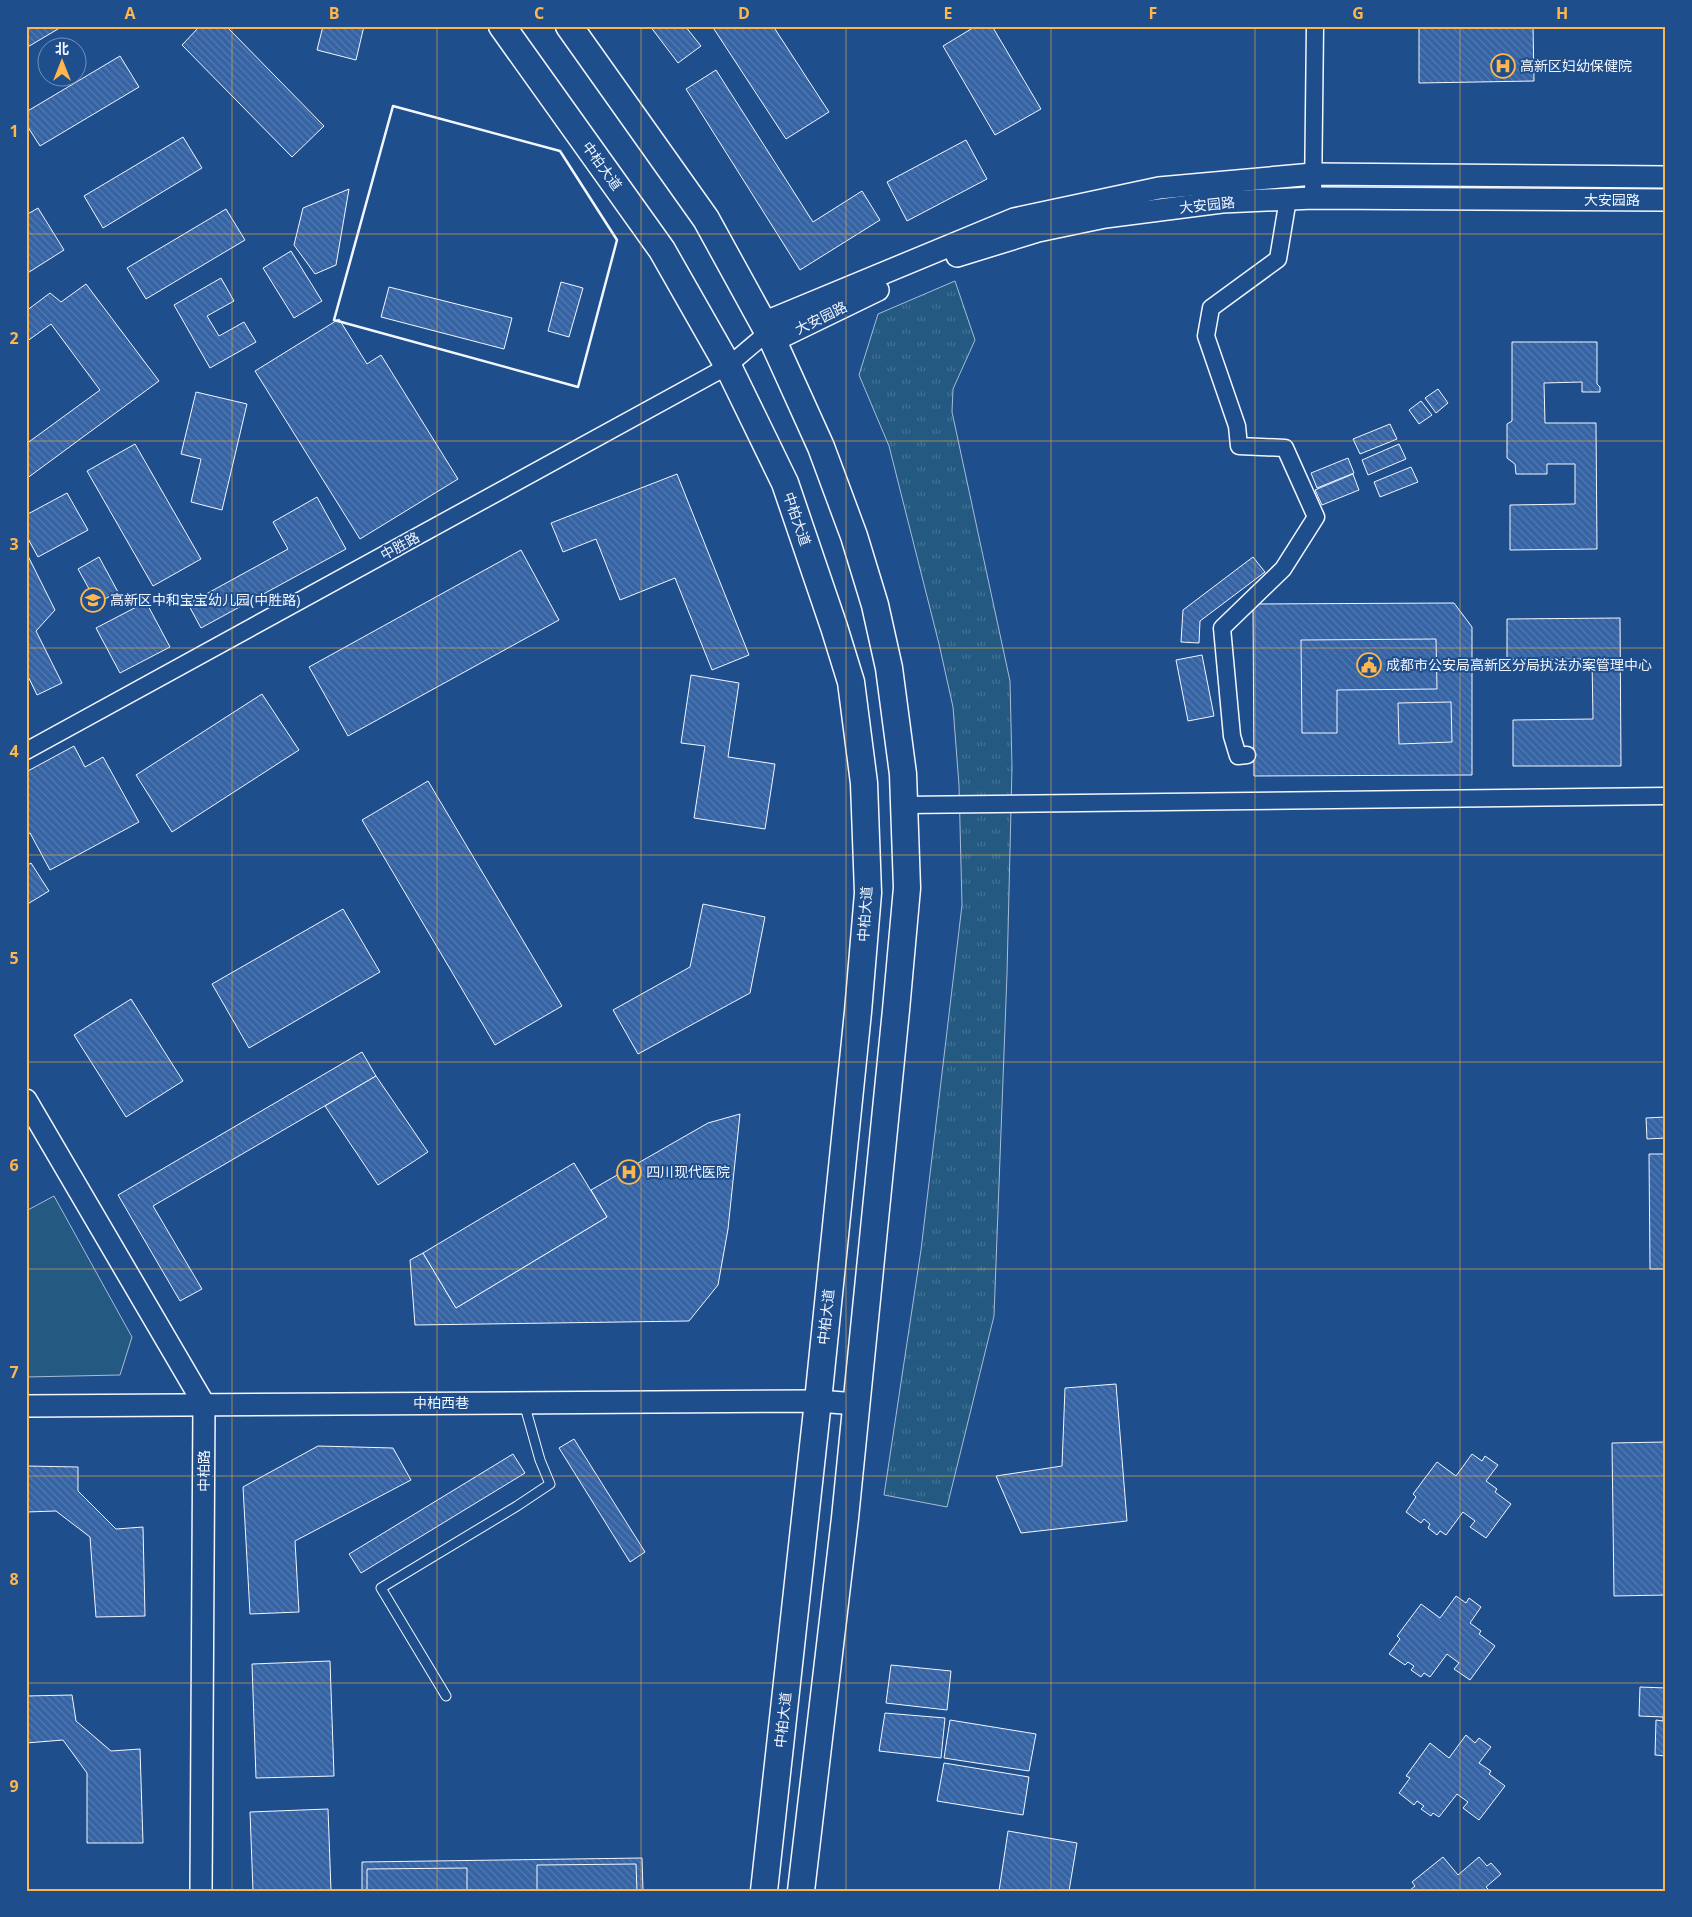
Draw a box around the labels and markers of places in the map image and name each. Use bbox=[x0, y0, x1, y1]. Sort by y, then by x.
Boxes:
hospital icon: 高新区妇幼保健院 bbox=[1490, 53, 1516, 79]
place label: 高新区妇幼保健院 bbox=[1520, 56, 1632, 75]
school or university icon: 高新区中和宝宝幼儿园(中胜路) bbox=[80, 587, 106, 613]
place label: 高新区中和宝宝幼儿园(中胜路) bbox=[110, 590, 300, 609]
public building icon: 成都市公安局高新区分局执法办案管理中心 bbox=[1356, 652, 1382, 678]
place label: 成都市公安局高新区分局执法办案管理中心 bbox=[1386, 655, 1652, 674]
hospital icon: 四川现代医院 bbox=[616, 1159, 642, 1185]
place label: 四川现代医院 bbox=[646, 1162, 730, 1181]

